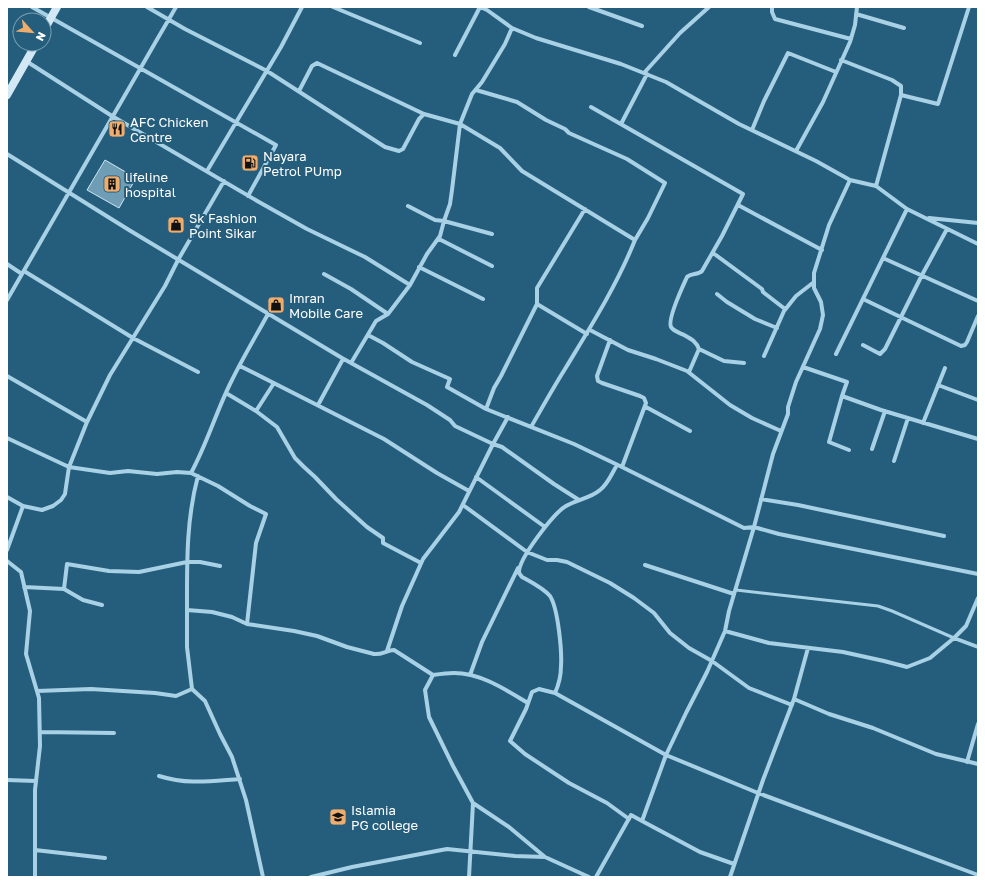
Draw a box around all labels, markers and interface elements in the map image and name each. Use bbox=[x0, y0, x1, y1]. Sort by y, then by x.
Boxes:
north arrow bbox=[12, 12, 52, 52]
text: N bbox=[34, 30, 49, 43]
place label: AFC Chicken Centre bbox=[130, 114, 209, 145]
restaurant icon: AFC Chicken Centre bbox=[107, 119, 127, 139]
place label: Nayara Petrol PUmp bbox=[263, 148, 342, 179]
fuel station icon: Nayara Petrol PUmp bbox=[240, 153, 260, 173]
place label: lifeline hospital bbox=[125, 169, 176, 200]
building icon: lifeline hospital bbox=[102, 174, 122, 194]
place label: Sk Fashion Point Sikar bbox=[189, 210, 257, 241]
shop icon: Sk Fashion Point Sikar bbox=[166, 215, 186, 235]
place label: Imran Mobile Care bbox=[289, 290, 363, 321]
shop icon: Imran Mobile Care bbox=[266, 295, 286, 315]
place label: Islamia PG college bbox=[351, 802, 418, 833]
school or university icon: Islamia PG college bbox=[328, 807, 348, 827]

